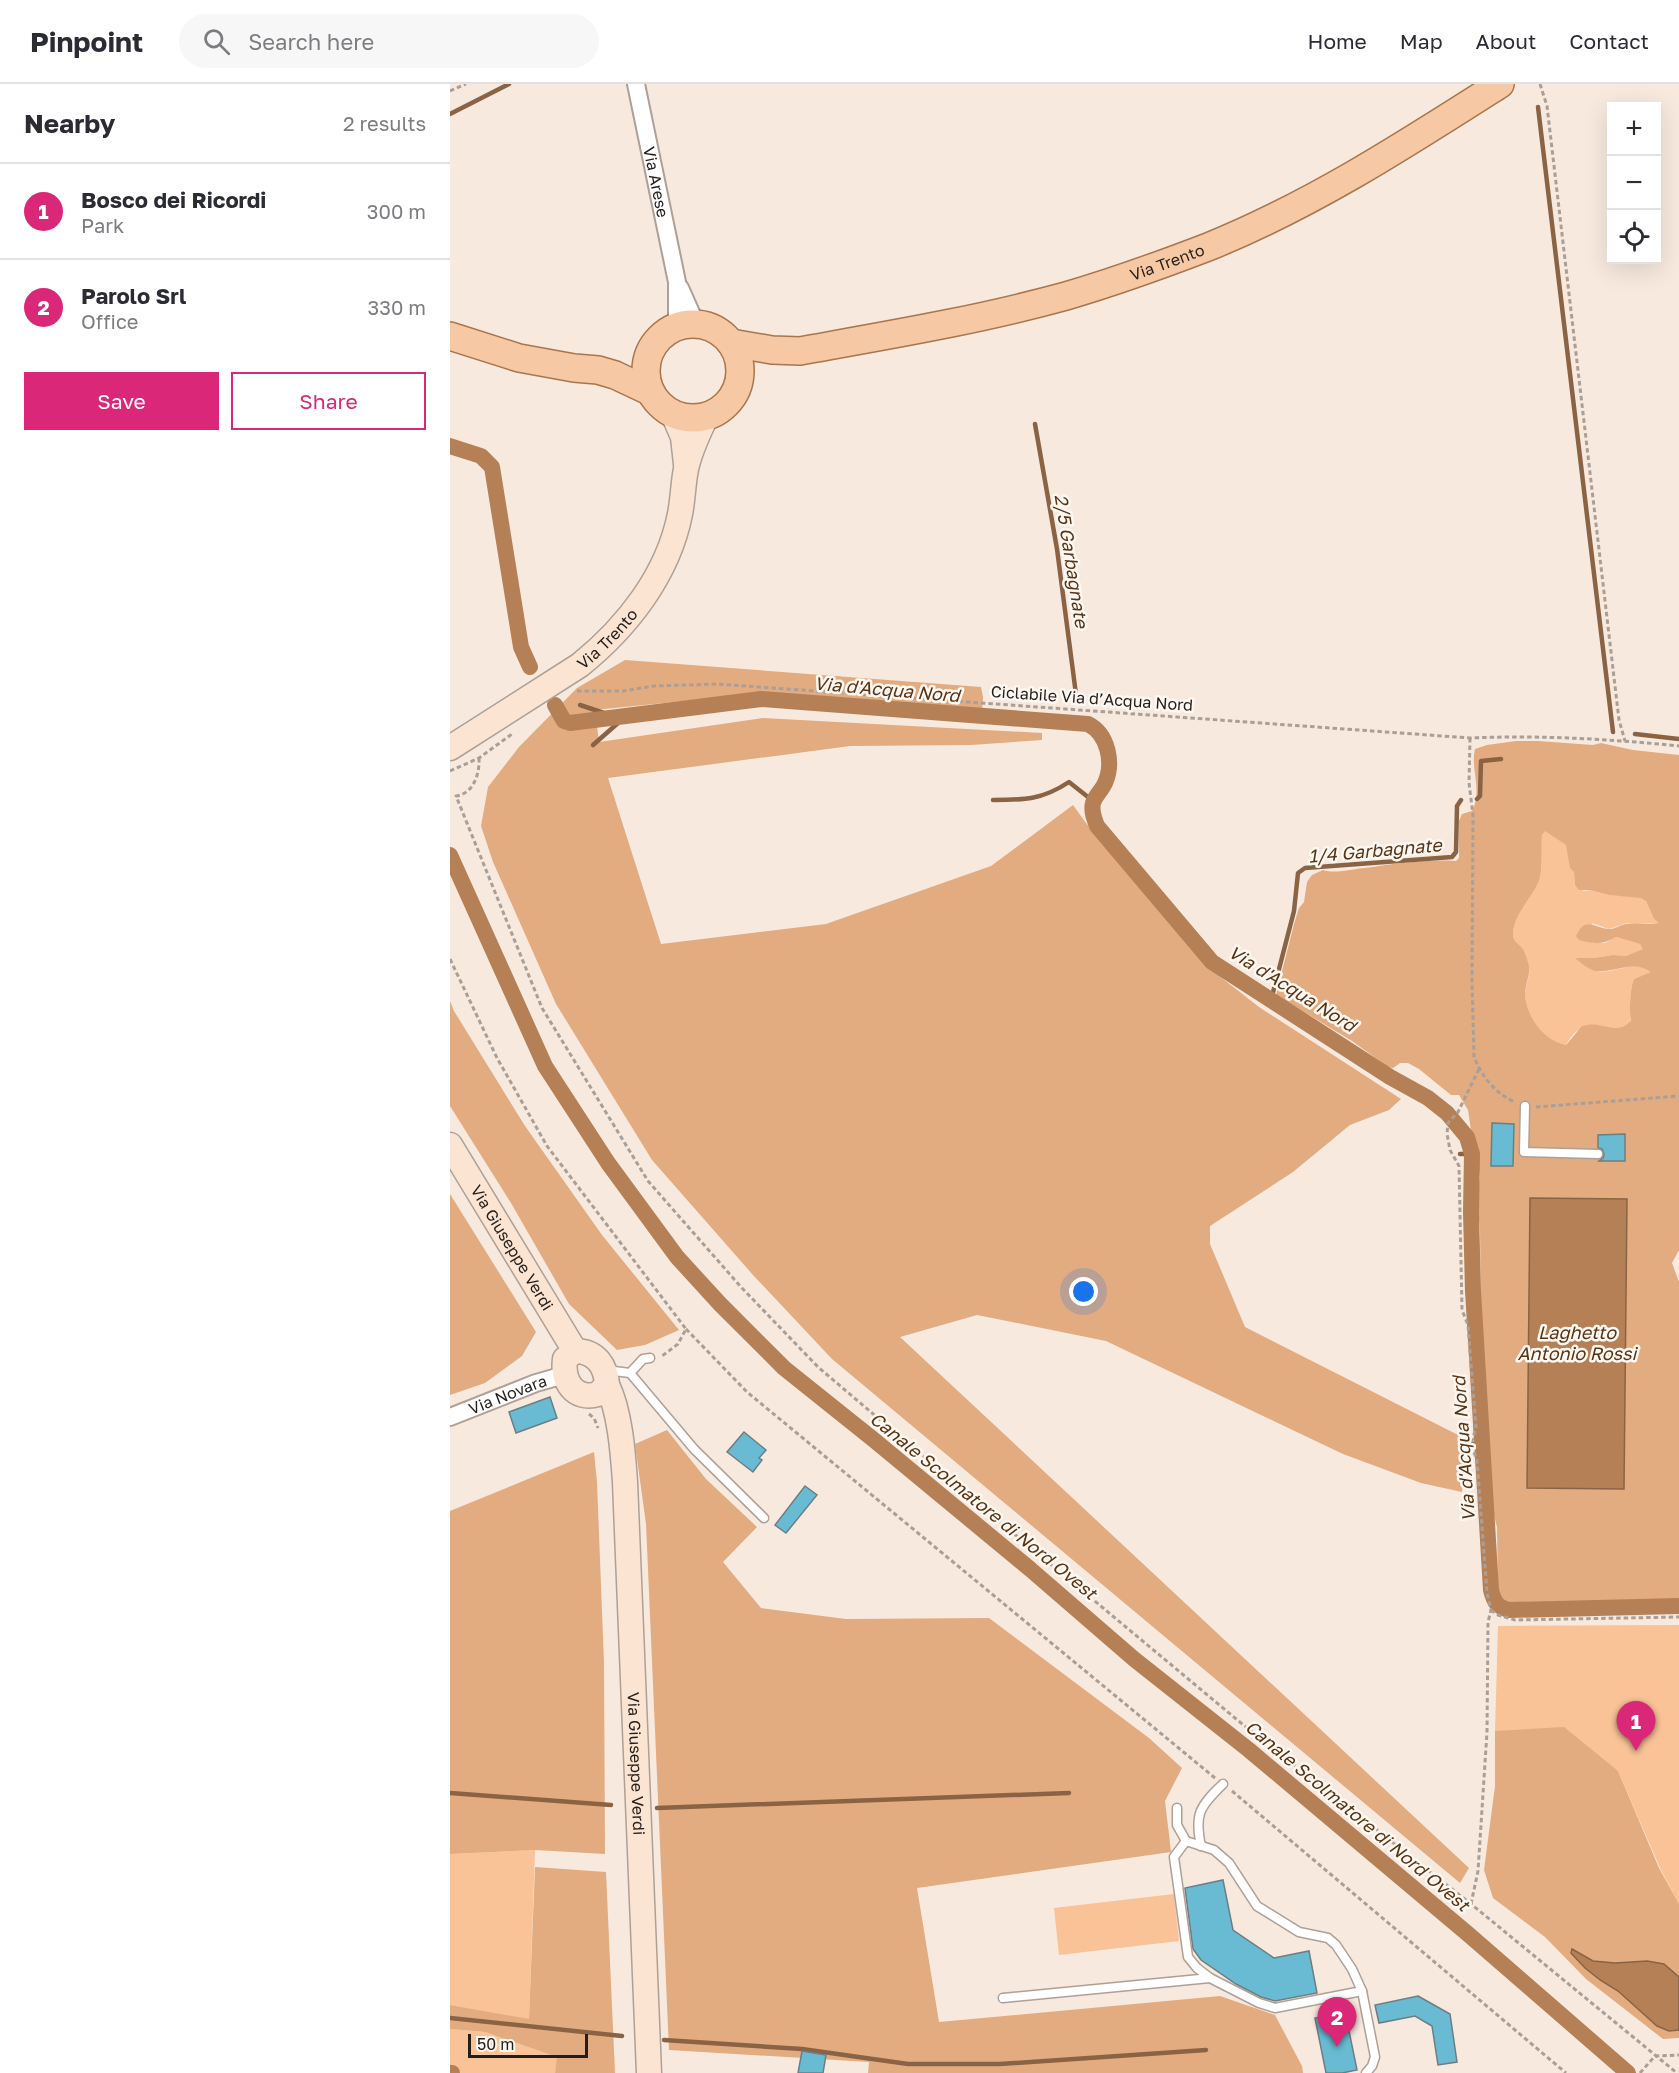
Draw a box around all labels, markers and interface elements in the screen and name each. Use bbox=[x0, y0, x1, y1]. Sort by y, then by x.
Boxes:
search box bbox=[179, 14, 599, 68]
text: Pinpoint bbox=[30, 25, 143, 58]
icon: search bbox=[200, 25, 233, 58]
text: Search here bbox=[248, 28, 374, 55]
text: Home bbox=[1307, 28, 1367, 54]
text: Map bbox=[1400, 28, 1443, 54]
text: About bbox=[1476, 28, 1536, 54]
text: Contact bbox=[1569, 28, 1649, 54]
map controls bbox=[1607, 102, 1661, 264]
button: + bbox=[1607, 102, 1661, 156]
text: Nearby bbox=[24, 108, 115, 139]
text: 2 results bbox=[343, 111, 426, 135]
street label: Via Arese bbox=[639, 145, 673, 219]
button: − bbox=[1607, 156, 1661, 210]
text: Bosco dei Ricordi bbox=[81, 186, 266, 213]
text: 1 bbox=[38, 199, 49, 223]
text: 300 m bbox=[367, 199, 426, 223]
button: locate bbox=[1607, 210, 1661, 264]
text: Park bbox=[81, 213, 124, 237]
street label: Via Trento bbox=[1127, 239, 1207, 285]
text: Parolo Srl bbox=[81, 282, 186, 309]
text: 2 bbox=[37, 295, 50, 319]
text: 330 m bbox=[368, 295, 426, 319]
text: Office bbox=[81, 309, 138, 333]
button: Save bbox=[24, 372, 219, 430]
button: Share bbox=[231, 372, 426, 430]
water label: 2/5 Garbagnate bbox=[1051, 492, 1094, 631]
street label: Via Trento bbox=[573, 604, 642, 673]
water label: Via d'Acqua Nord bbox=[813, 672, 963, 706]
street label: Ciclabile Via d’Acqua Nord bbox=[990, 681, 1194, 715]
water label: 1/4 Garbagnate bbox=[1307, 833, 1444, 867]
water label: Via d'Acqua Nord bbox=[1225, 940, 1362, 1037]
street label: Via Giuseppe Verdi bbox=[467, 1181, 558, 1314]
your location bbox=[1069, 1277, 1098, 1306]
water label: Laghetto Antonio Rossi bbox=[1518, 1321, 1639, 1364]
street label: Via Novara bbox=[466, 1370, 549, 1419]
water label: Via d'Acqua Nord bbox=[1447, 1374, 1479, 1523]
water label: Canale Scolmatore di Nord Ovest bbox=[866, 1407, 1103, 1605]
street label: Via Giuseppe Verdi bbox=[624, 1692, 649, 1836]
pin: 1 bbox=[1616, 1702, 1656, 1751]
water label: Canale Scolmatore di Nord Ovest bbox=[1241, 1715, 1475, 1916]
pin: 2 bbox=[1318, 1998, 1356, 2047]
scale bar bbox=[468, 2031, 588, 2058]
text: 50 m bbox=[477, 2034, 514, 2054]

